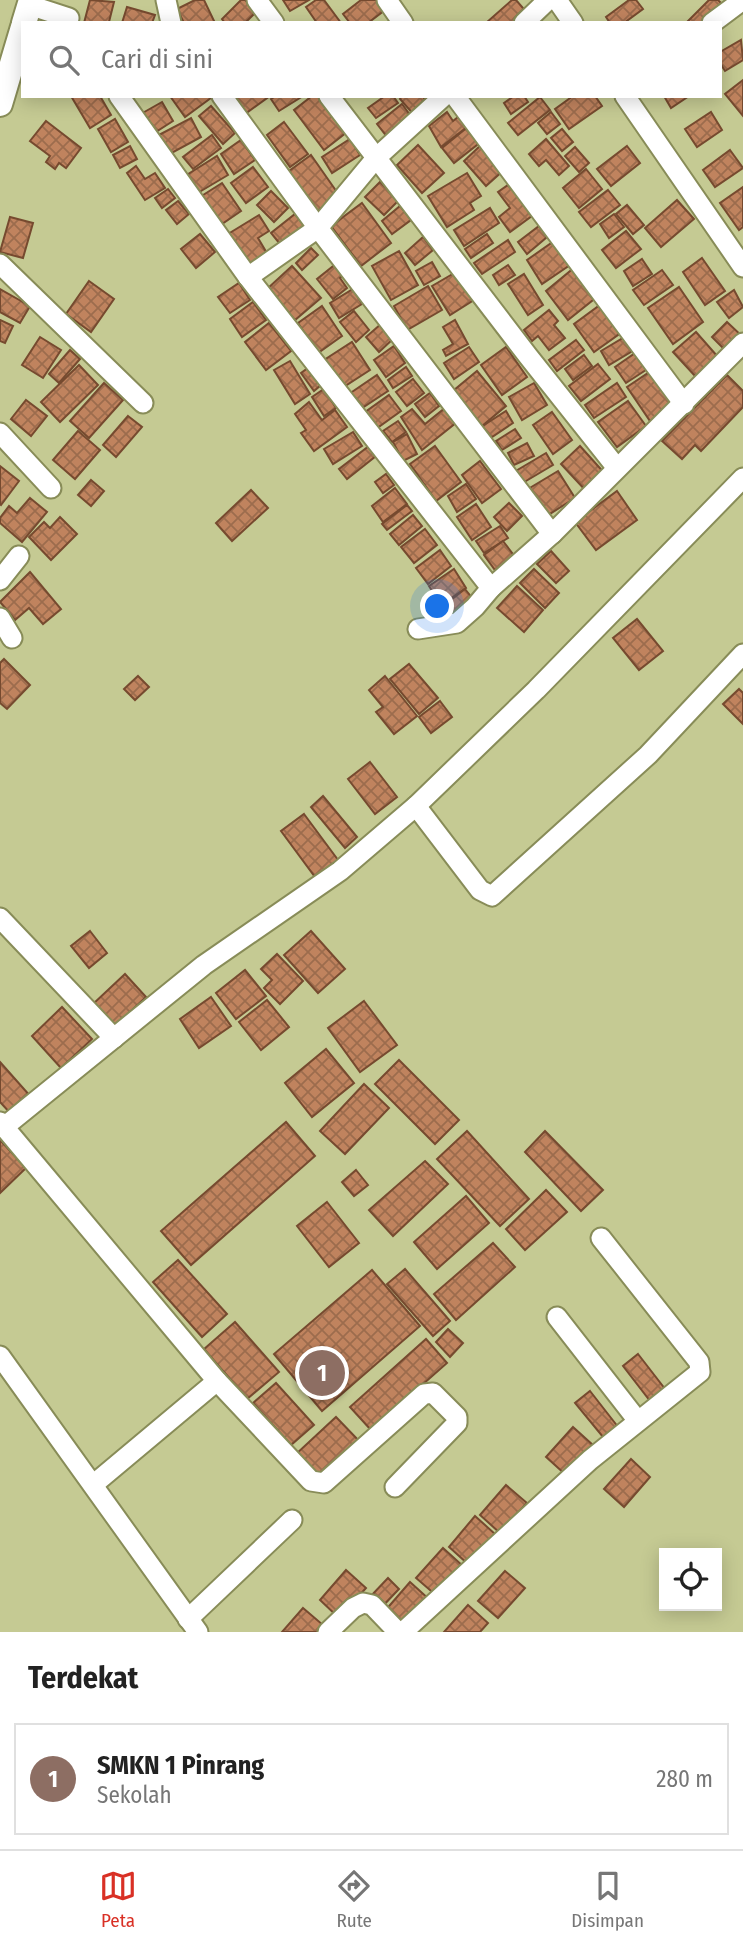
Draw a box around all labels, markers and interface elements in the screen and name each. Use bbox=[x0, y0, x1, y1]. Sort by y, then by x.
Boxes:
search box bbox=[21, 21, 722, 98]
icon: search bbox=[45, 41, 83, 79]
text: Cari di sini bbox=[101, 44, 213, 75]
your location bbox=[420, 589, 454, 623]
pin: 1 bbox=[299, 1347, 345, 1399]
map controls bbox=[659, 1548, 722, 1611]
button: locate bbox=[659, 1548, 722, 1611]
text: Terdekat bbox=[28, 1660, 138, 1696]
text: SMKN 1 Pinrang bbox=[97, 1750, 264, 1781]
text: 1 bbox=[48, 1765, 58, 1793]
text: 280 m bbox=[656, 1765, 713, 1793]
text: Sekolah bbox=[97, 1781, 172, 1809]
tab: Peta bbox=[99, 1867, 137, 1932]
tab: Rute bbox=[335, 1867, 373, 1932]
tab: Disimpan bbox=[571, 1867, 644, 1932]

